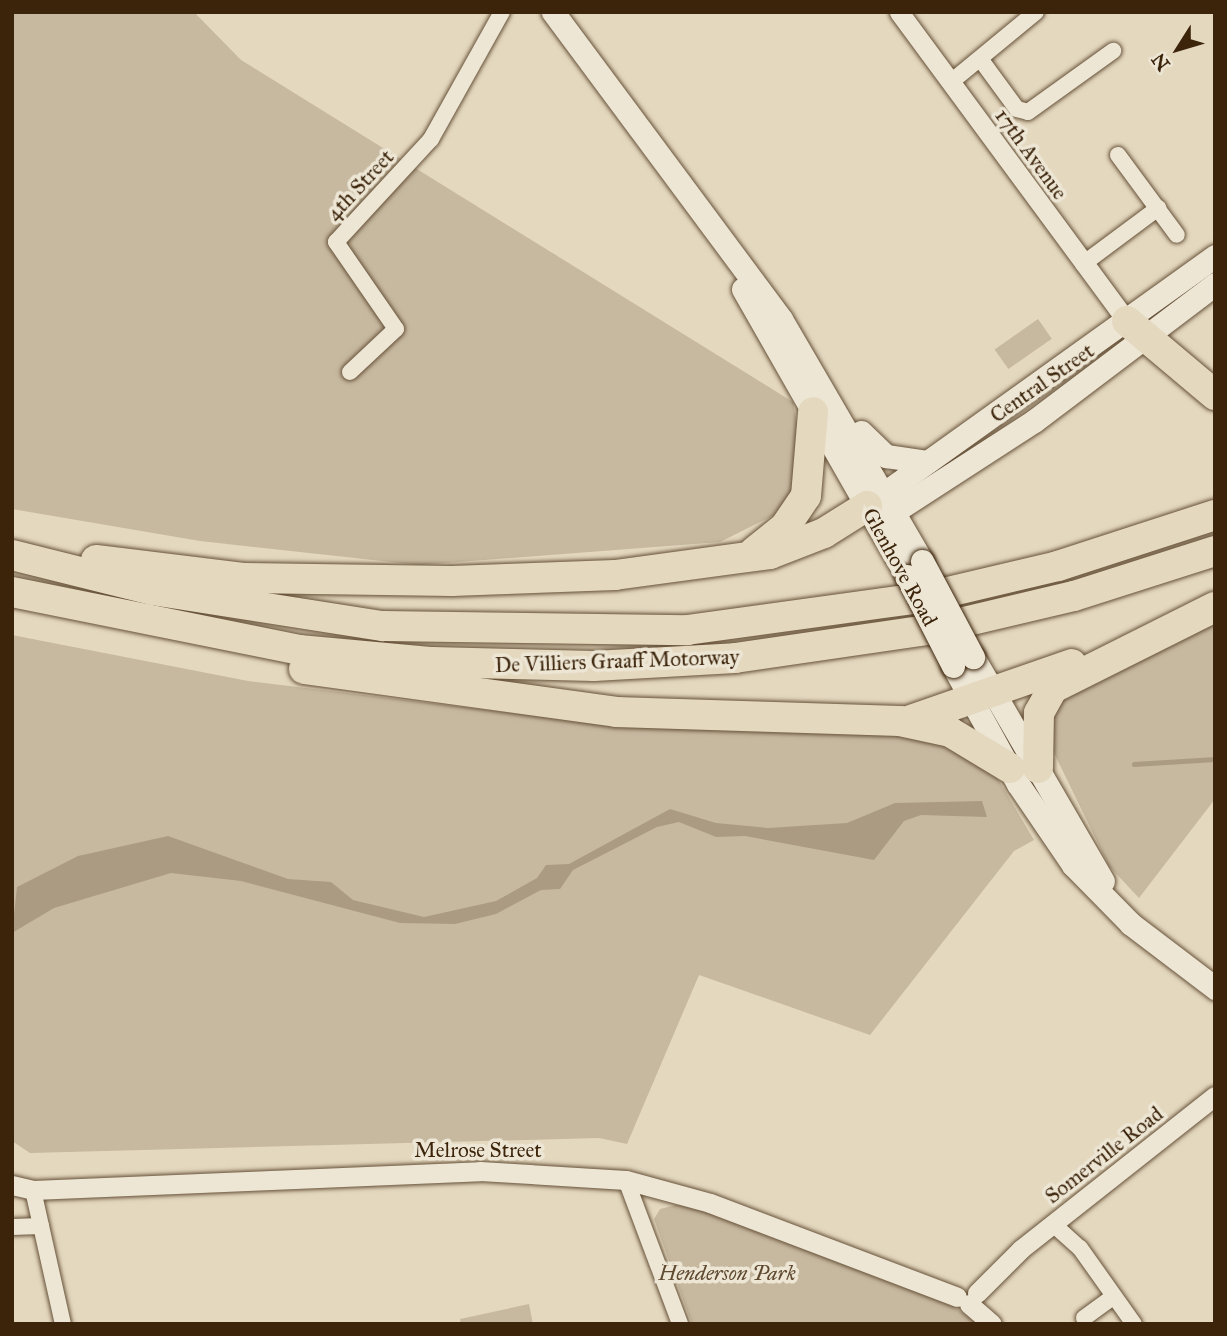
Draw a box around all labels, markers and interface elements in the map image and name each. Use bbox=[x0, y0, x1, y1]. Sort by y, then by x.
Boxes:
north arrow bbox=[1143, 14, 1213, 84]
text: N bbox=[1147, 49, 1175, 75]
street label: 17th Avenue bbox=[990, 104, 1072, 204]
street label: 4th Street bbox=[321, 144, 399, 226]
street label: Central Street bbox=[985, 338, 1099, 428]
street label: Glenhove Road bbox=[857, 504, 943, 630]
street label: De Villiers Graaff Motorway bbox=[494, 644, 740, 678]
street label: Somerville Road bbox=[1040, 1101, 1168, 1209]
street label: Melrose Street bbox=[414, 1137, 542, 1163]
park label: Henderson Park bbox=[658, 1260, 796, 1286]

